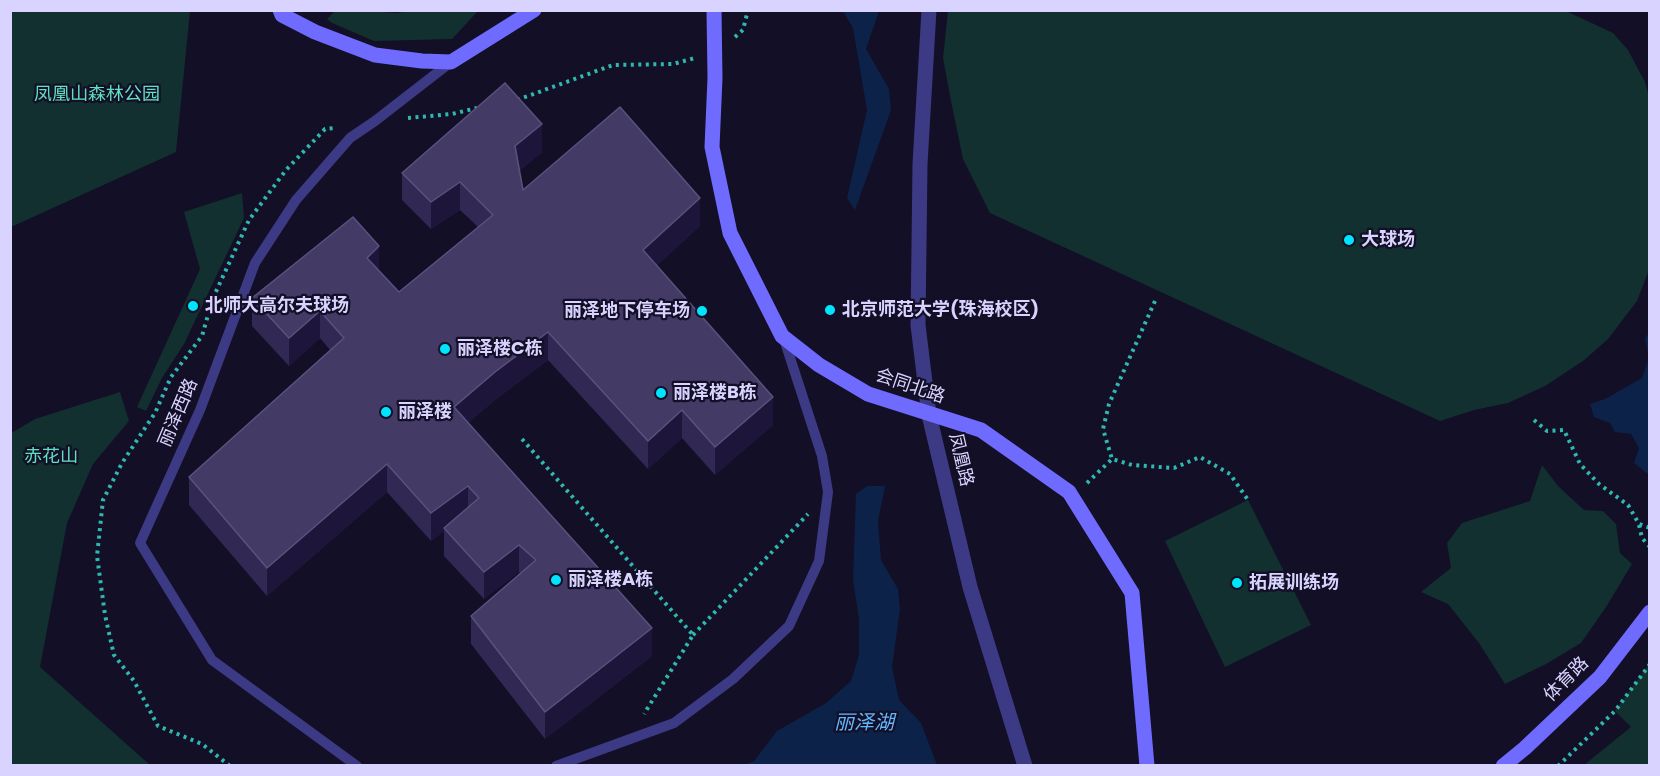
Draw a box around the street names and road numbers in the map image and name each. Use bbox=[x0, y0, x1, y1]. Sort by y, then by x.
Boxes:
street label: 会同北路 bbox=[872, 365, 948, 409]
street label: 丽泽西路 bbox=[155, 376, 203, 450]
street label: 凤凰路 bbox=[943, 431, 977, 489]
street label: 体育路 bbox=[1540, 653, 1594, 707]

